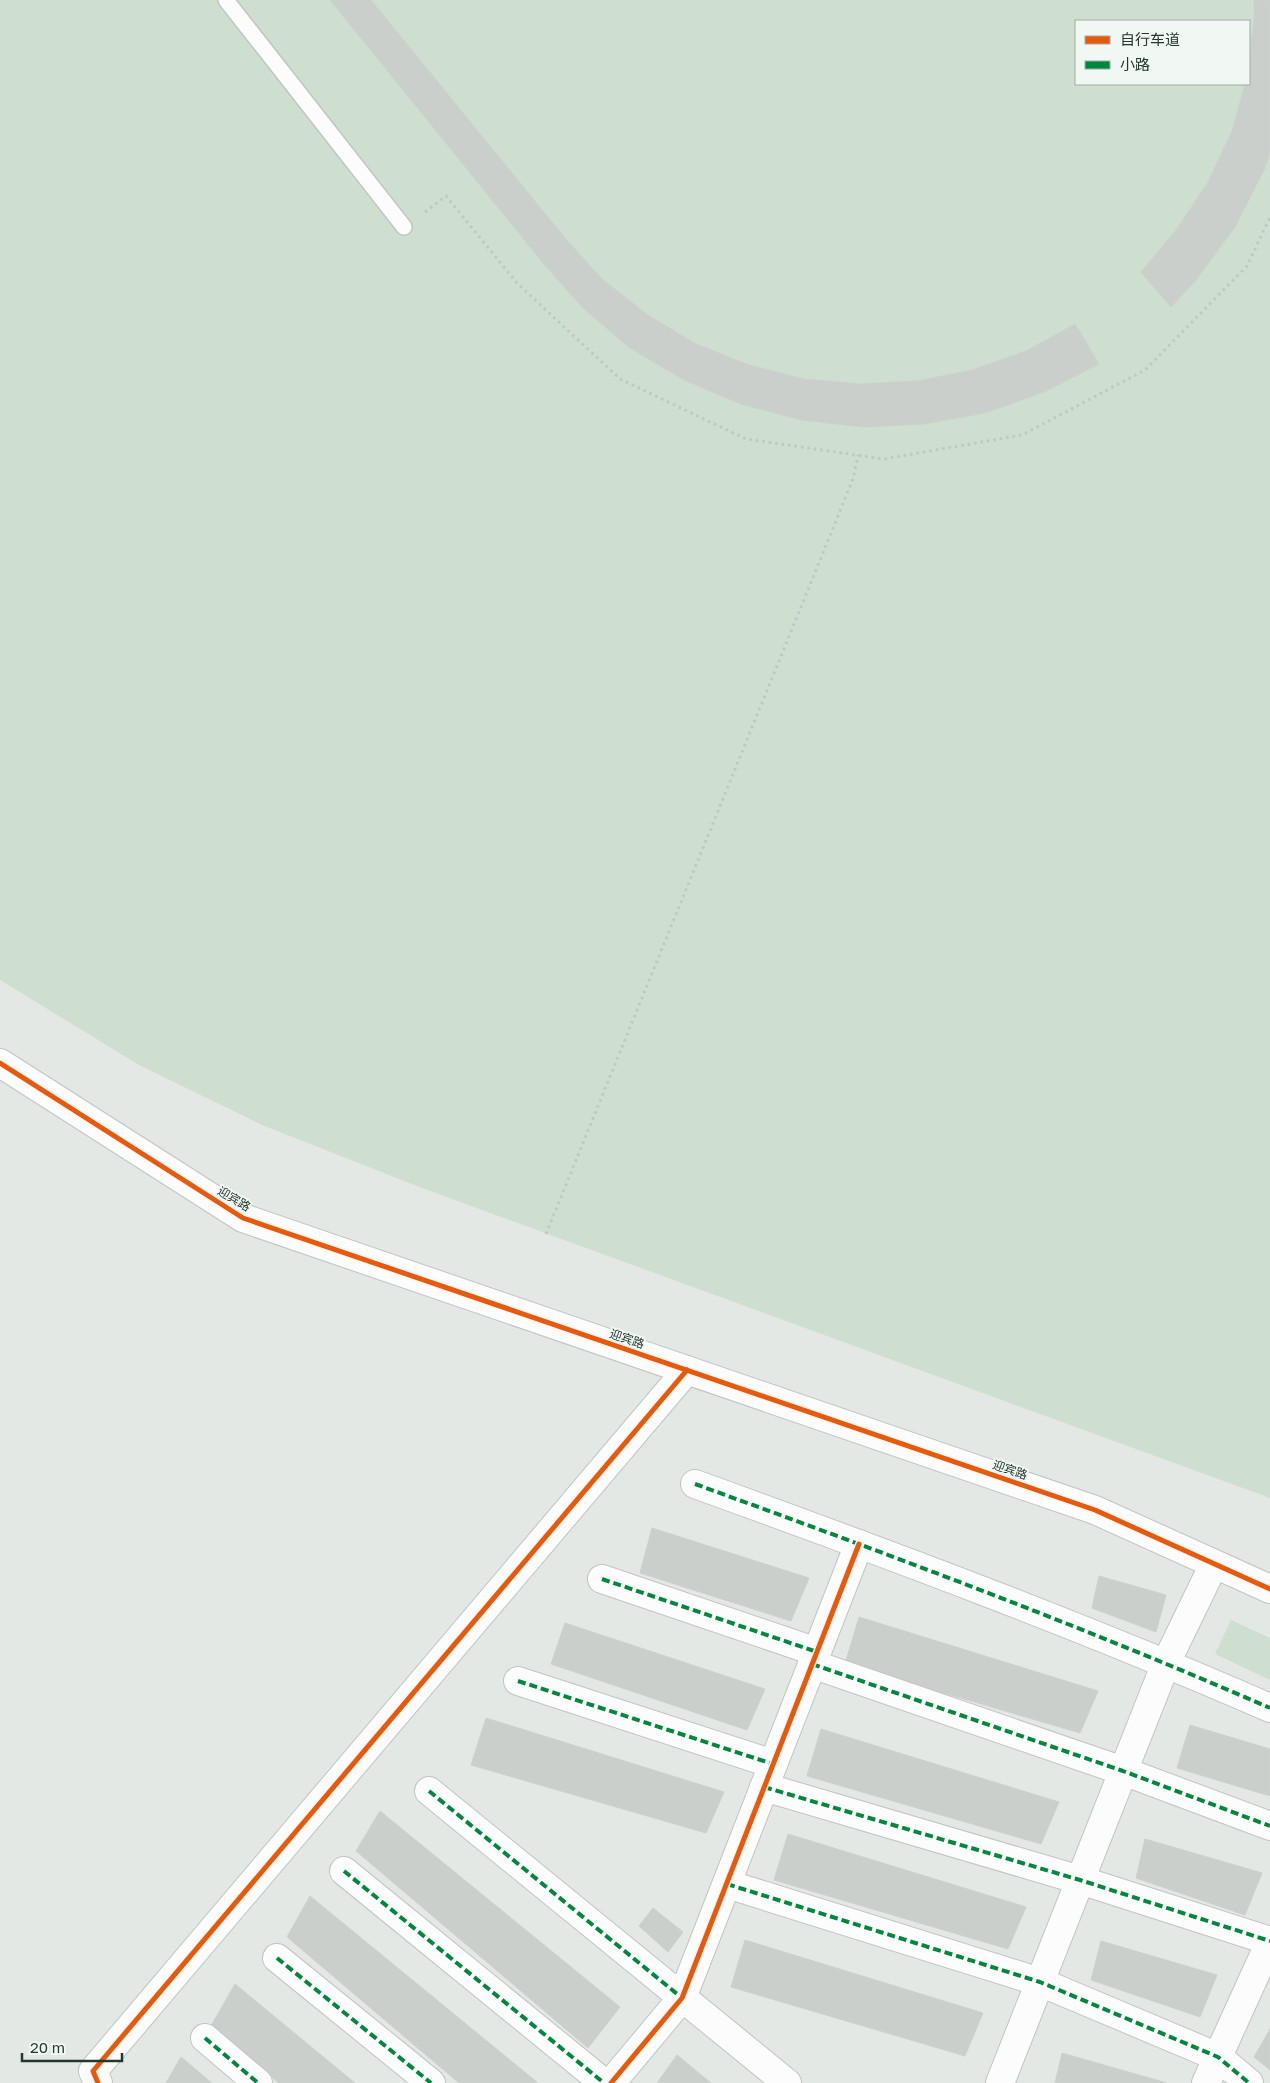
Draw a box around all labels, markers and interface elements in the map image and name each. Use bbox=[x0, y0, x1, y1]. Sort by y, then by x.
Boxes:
legend bbox=[1075, 20, 1250, 85]
text: 自行车道 bbox=[1120, 30, 1180, 48]
text: 小路 bbox=[1120, 55, 1150, 73]
street label: 迎宾路 bbox=[215, 1183, 254, 1214]
street label: 迎宾路 bbox=[608, 1326, 647, 1351]
street label: 迎宾路 bbox=[991, 1457, 1030, 1482]
scale bar bbox=[22, 2030, 122, 2062]
text: 20 m bbox=[30, 2038, 65, 2056]

